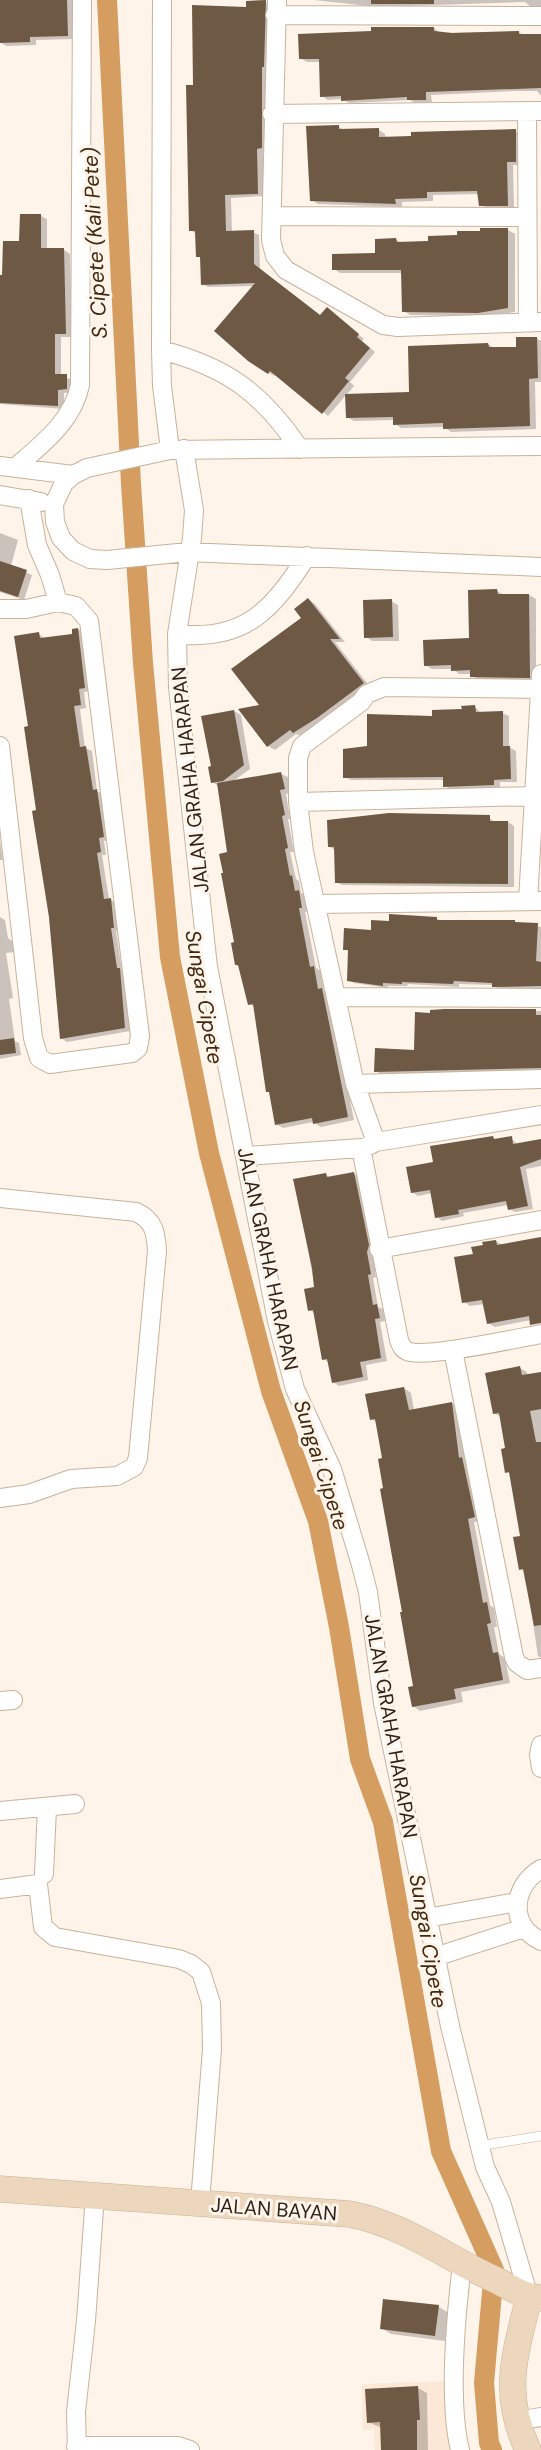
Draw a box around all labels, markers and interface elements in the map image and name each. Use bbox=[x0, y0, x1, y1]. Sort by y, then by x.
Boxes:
water label: S. Cipete (Kali Pete) bbox=[76, 146, 114, 339]
street label: JALAN GRAHA HARAPAN bbox=[165, 666, 215, 894]
water label: Sungai Cipete bbox=[178, 928, 230, 1066]
street label: JALAN GRAHA HARAPAN bbox=[232, 1145, 304, 1373]
water label: Sungai Cipete bbox=[287, 1396, 355, 1534]
street label: JALAN GRAHA HARAPAN bbox=[358, 1612, 424, 1840]
water label: Sungai Cipete bbox=[402, 1872, 454, 2010]
street label: JALAN BAYAN bbox=[210, 2192, 338, 2226]

